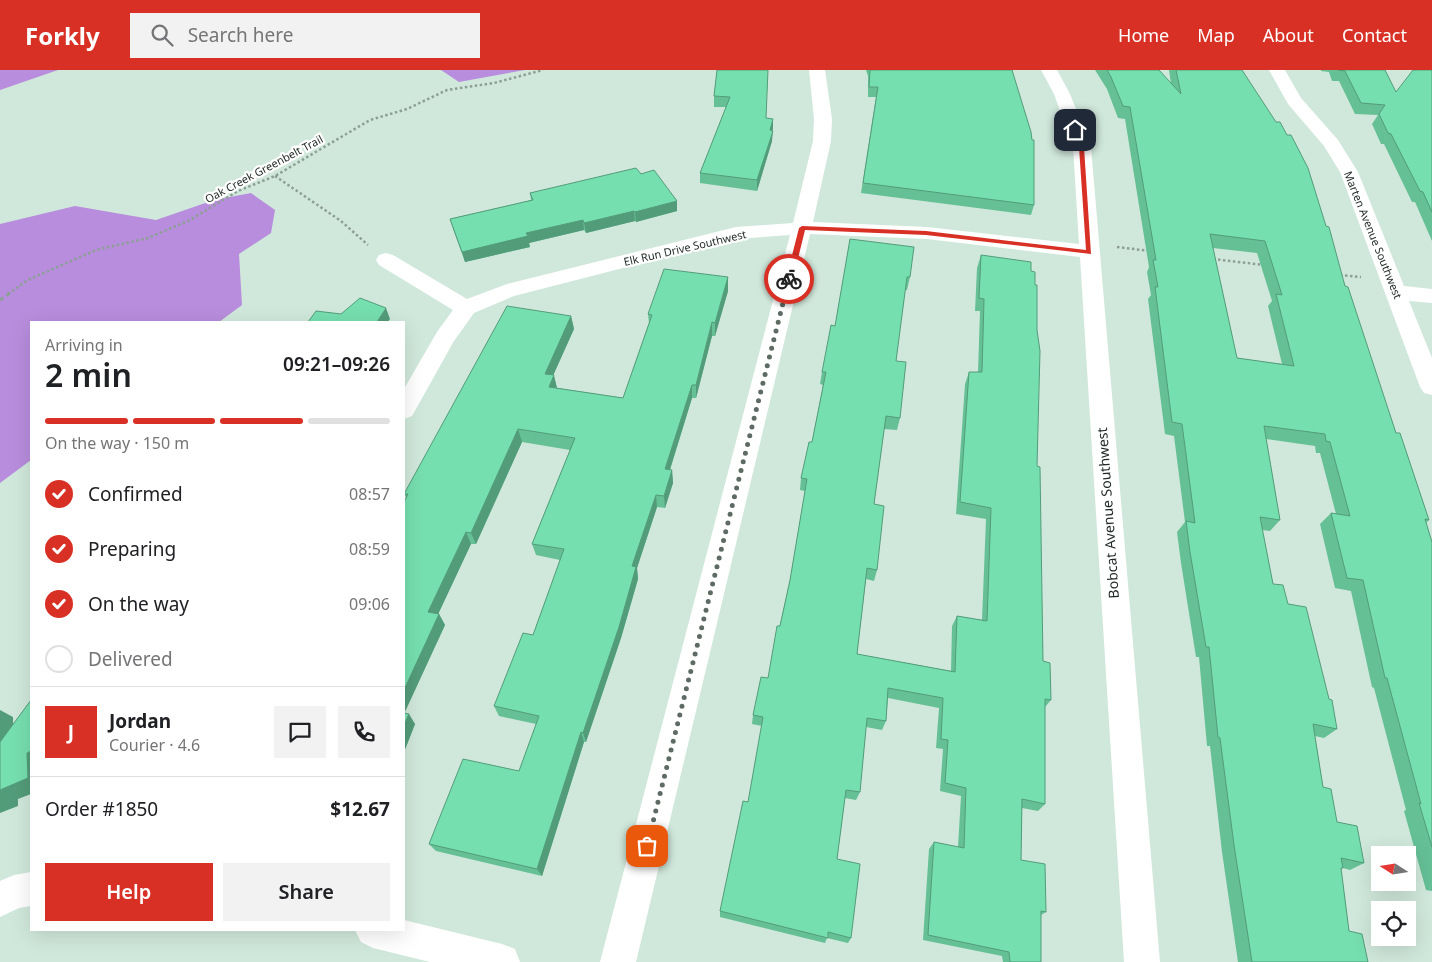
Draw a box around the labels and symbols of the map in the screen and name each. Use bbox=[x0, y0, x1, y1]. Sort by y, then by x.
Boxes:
pin bbox=[1054, 109, 1096, 151]
street label: Oak Creek Greenbelt Trail bbox=[202, 131, 325, 206]
street label: Marten Avenue Southwest bbox=[1341, 169, 1406, 301]
street label: Elk Run Drive Southwest bbox=[622, 226, 748, 269]
courier bbox=[764, 254, 814, 304]
street label: Bobcat Avenue Southwest bbox=[1092, 427, 1123, 599]
pin bbox=[626, 825, 668, 867]
north arrow bbox=[1371, 846, 1416, 891]

